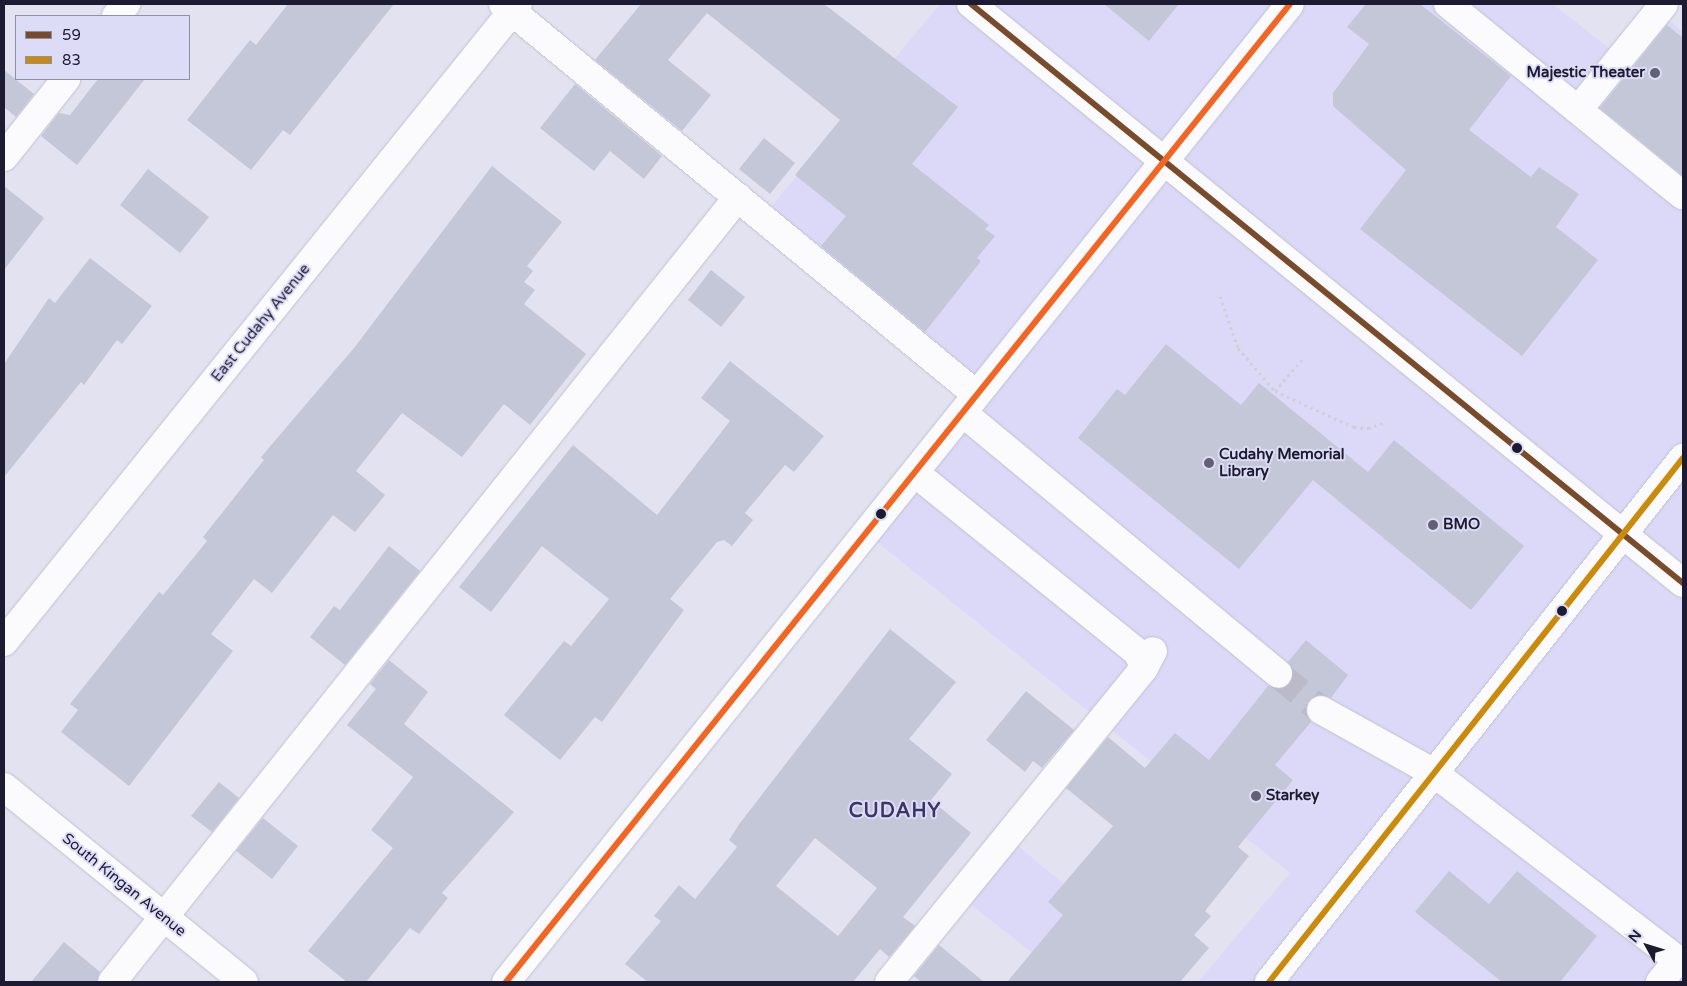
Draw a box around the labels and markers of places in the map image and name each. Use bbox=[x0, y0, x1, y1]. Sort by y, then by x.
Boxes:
place label: Majestic Theater bbox=[1527, 64, 1645, 82]
marker: Majestic Theater bbox=[1649, 67, 1661, 79]
unlabelled marker bbox=[1512, 443, 1522, 453]
place label: Cudahy Memorial Library bbox=[1219, 445, 1345, 480]
marker: Cudahy Memorial Library bbox=[1203, 457, 1215, 469]
unlabelled marker bbox=[876, 509, 886, 519]
place label: BMO bbox=[1443, 516, 1480, 534]
marker: BMO bbox=[1427, 519, 1439, 531]
unlabelled marker bbox=[1557, 606, 1567, 616]
place label: Starkey bbox=[1266, 787, 1319, 805]
marker: Starkey bbox=[1250, 790, 1262, 802]

